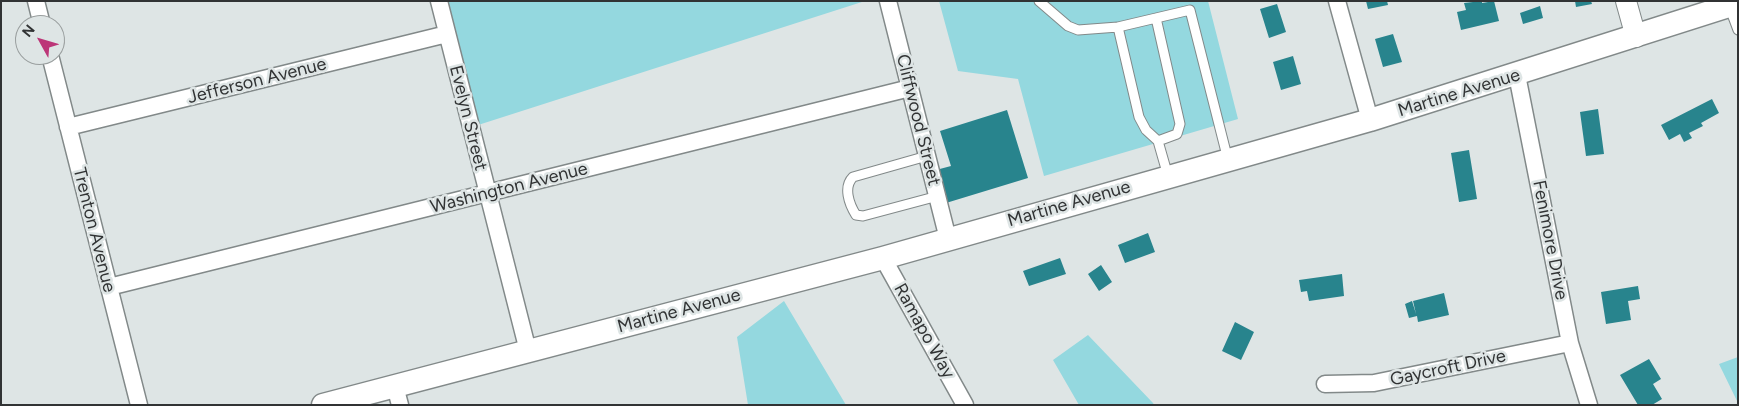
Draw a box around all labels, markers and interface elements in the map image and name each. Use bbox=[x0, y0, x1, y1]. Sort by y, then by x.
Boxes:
north arrow bbox=[15, 15, 65, 65]
text: N bbox=[19, 21, 39, 40]
street label: Cliffwood Street bbox=[891, 52, 945, 188]
street label: Jefferson Avenue bbox=[185, 53, 329, 109]
street label: Evelyn Street bbox=[444, 63, 492, 173]
street label: Martine Avenue bbox=[1395, 64, 1523, 122]
street label: Washington Avenue bbox=[428, 158, 590, 218]
street label: Trenton Avenue bbox=[68, 165, 120, 295]
street label: Martine Avenue bbox=[1005, 176, 1133, 232]
street label: Fenimore Drive bbox=[1528, 178, 1572, 302]
street label: Ramapo Way bbox=[889, 280, 959, 382]
street label: Martine Avenue bbox=[615, 284, 743, 338]
street label: Gaycroft Drive bbox=[1388, 345, 1508, 391]

